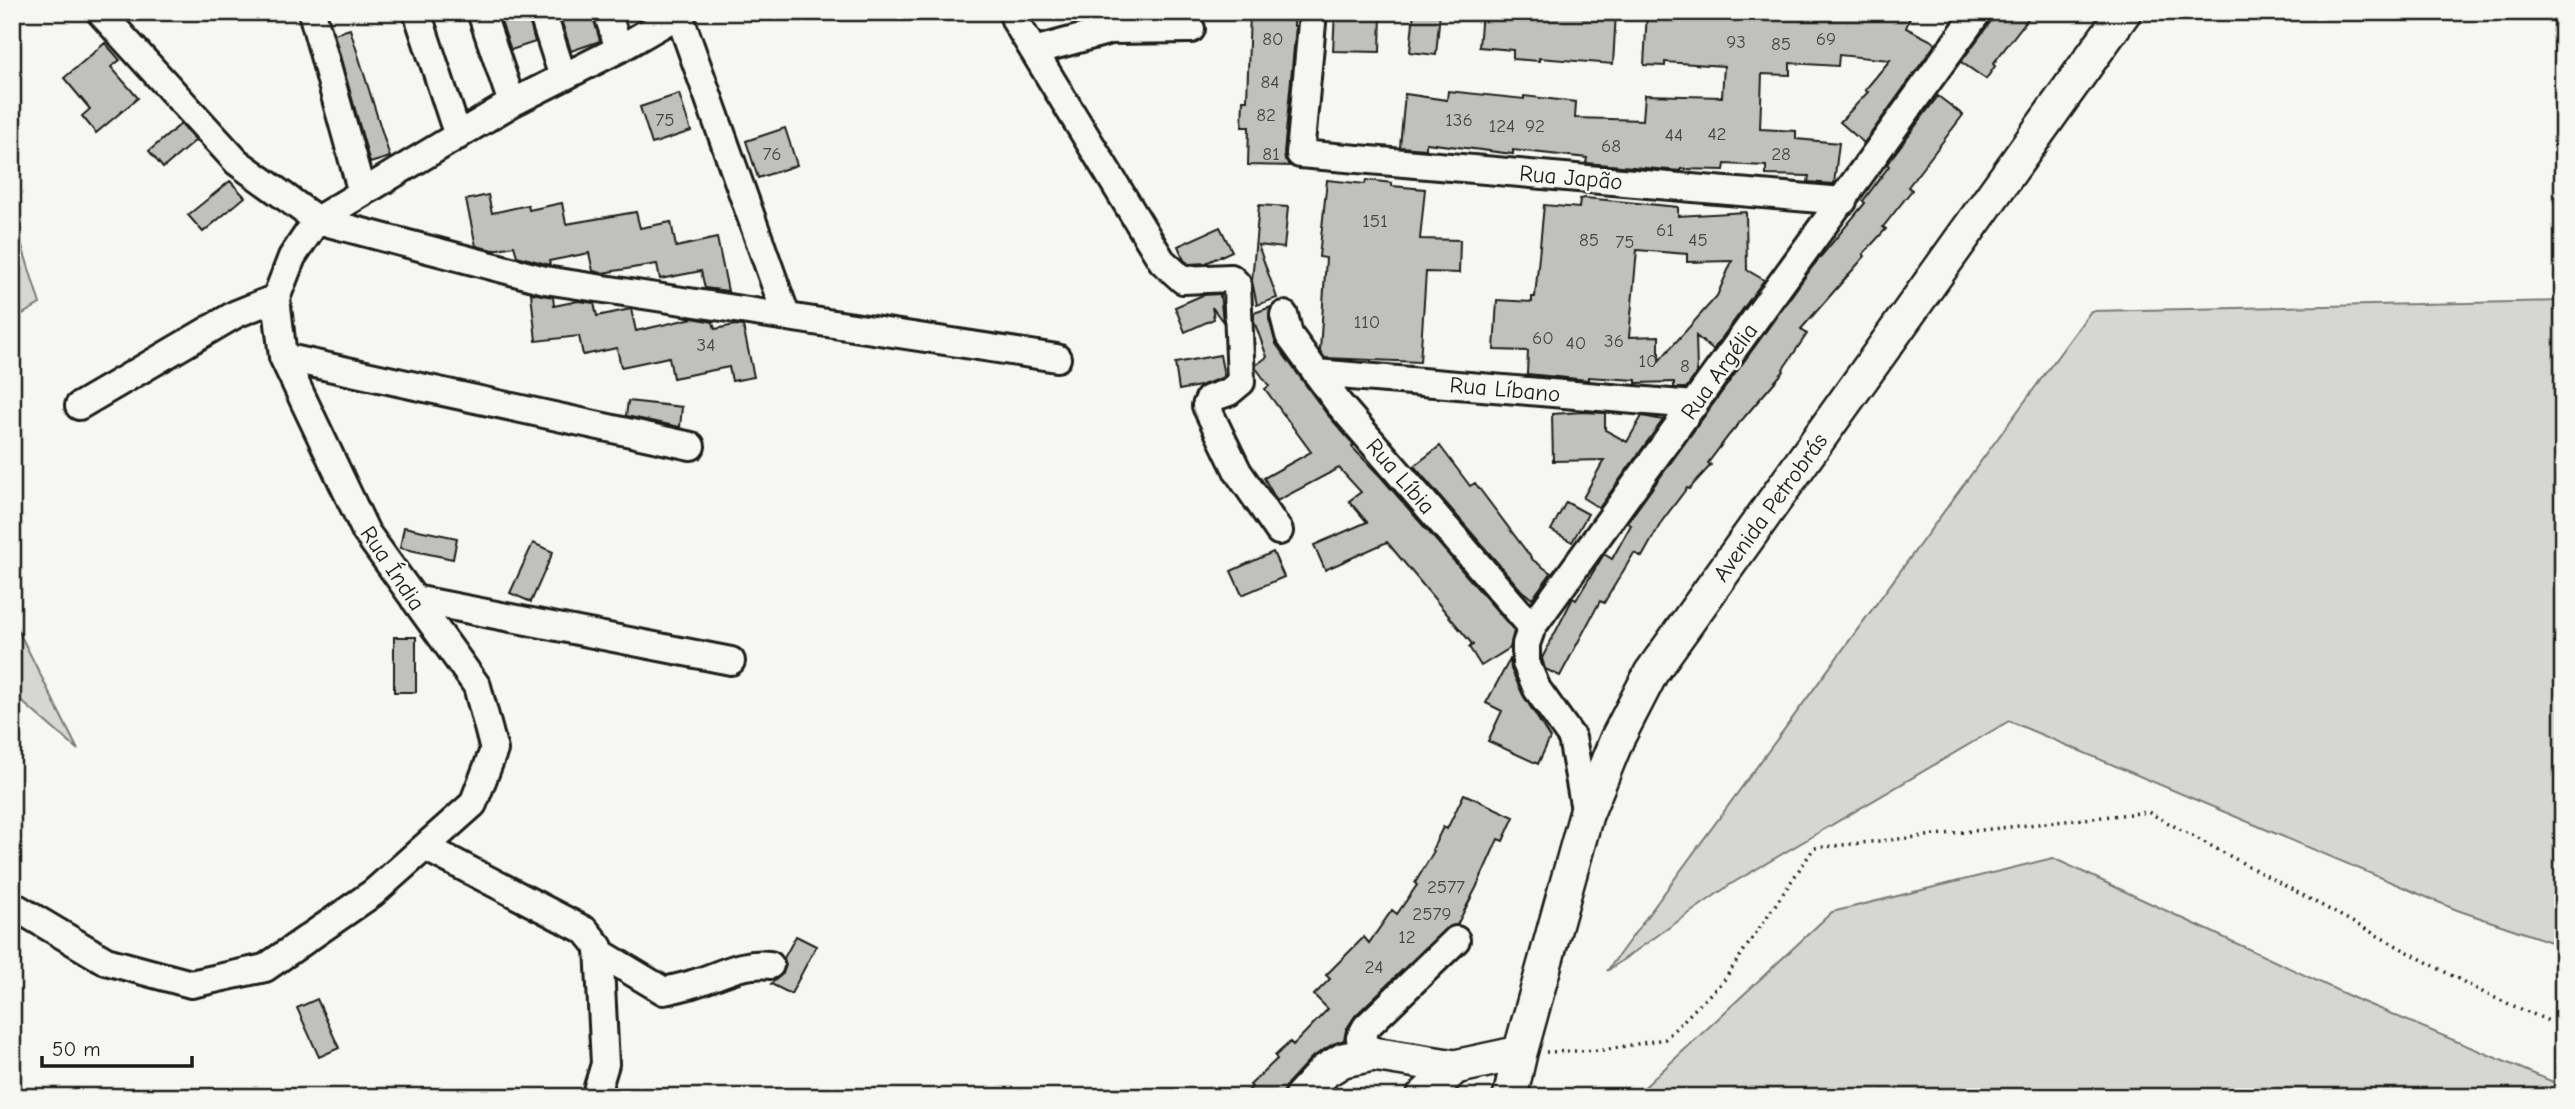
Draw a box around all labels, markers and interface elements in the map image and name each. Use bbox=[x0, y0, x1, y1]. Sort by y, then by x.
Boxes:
house number: 80 bbox=[1262, 28, 1284, 50]
house number: 69 bbox=[1816, 28, 1836, 50]
house number: 93 bbox=[1726, 31, 1746, 53]
house number: 85 bbox=[1771, 33, 1791, 55]
house number: 84 bbox=[1261, 71, 1279, 93]
house number: 82 bbox=[1256, 104, 1276, 126]
house number: 75 bbox=[655, 109, 675, 131]
house number: 136 bbox=[1445, 109, 1473, 131]
house number: 124 bbox=[1489, 115, 1515, 137]
house number: 92 bbox=[1525, 115, 1545, 137]
house number: 42 bbox=[1707, 123, 1727, 145]
house number: 44 bbox=[1665, 124, 1683, 146]
house number: 68 bbox=[1601, 135, 1621, 157]
house number: 76 bbox=[762, 143, 782, 165]
house number: 81 bbox=[1262, 143, 1280, 165]
house number: 28 bbox=[1771, 143, 1791, 165]
street label: Rua Japão bbox=[1518, 160, 1624, 195]
house number: 151 bbox=[1362, 210, 1388, 232]
house number: 61 bbox=[1656, 219, 1674, 241]
house number: 85 bbox=[1579, 229, 1599, 251]
house number: 45 bbox=[1688, 229, 1708, 251]
house number: 75 bbox=[1615, 231, 1635, 253]
house number: 110 bbox=[1354, 311, 1380, 333]
street label: Rua Argélia bbox=[1675, 318, 1763, 425]
house number: 60 bbox=[1532, 327, 1554, 349]
house number: 36 bbox=[1604, 330, 1624, 352]
house number: 40 bbox=[1566, 332, 1586, 354]
house number: 34 bbox=[697, 334, 715, 356]
house number: 10 bbox=[1638, 350, 1658, 372]
house number: 8 bbox=[1680, 355, 1690, 377]
street label: Rua Líbano bbox=[1449, 371, 1561, 408]
street label: Avenida Petrobrás bbox=[1708, 428, 1833, 587]
street label: Rua Líbia bbox=[1361, 433, 1441, 520]
street label: Rua Índia bbox=[355, 521, 431, 616]
house number: 2577 bbox=[1427, 876, 1465, 898]
house number: 2579 bbox=[1412, 903, 1452, 925]
house number: 12 bbox=[1398, 926, 1416, 948]
house number: 24 bbox=[1364, 956, 1384, 978]
scale bar bbox=[42, 1025, 192, 1069]
text: 50 m bbox=[52, 1037, 101, 1061]

